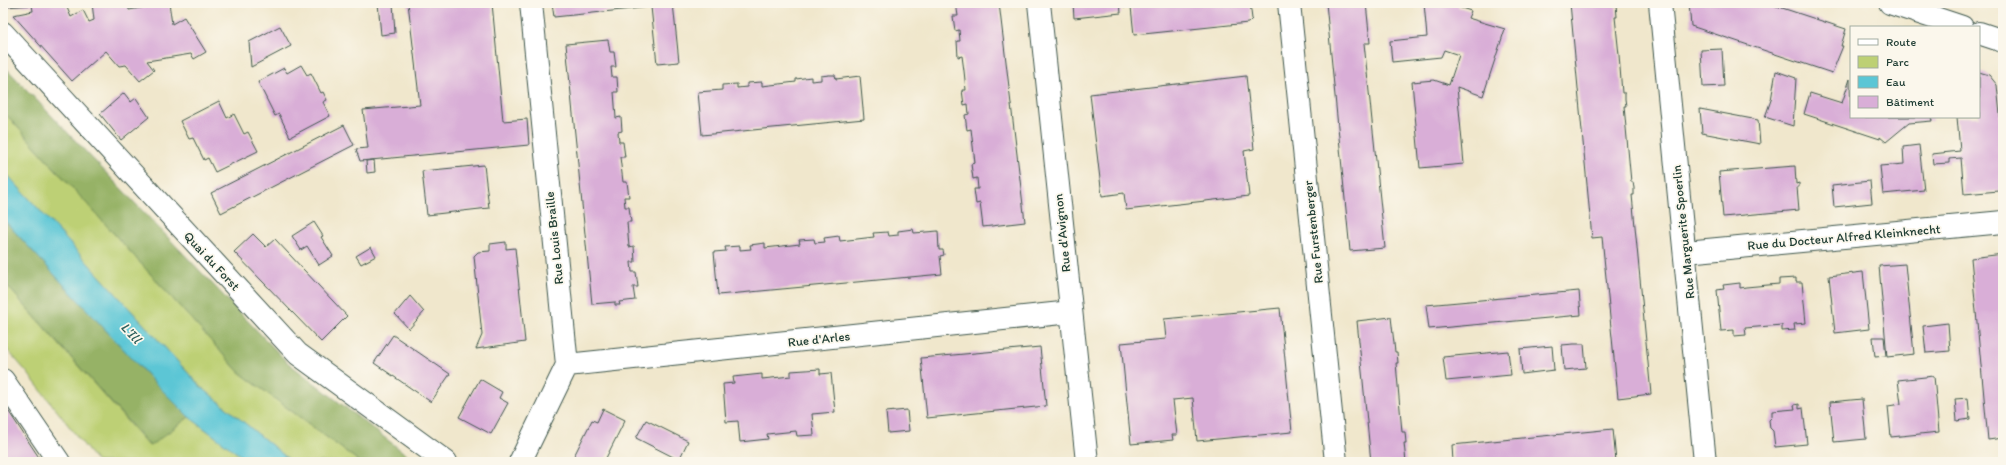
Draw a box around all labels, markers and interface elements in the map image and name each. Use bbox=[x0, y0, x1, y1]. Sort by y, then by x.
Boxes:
legend bbox=[1850, 26, 1980, 118]
text: Route bbox=[1886, 35, 1916, 49]
text: Parc bbox=[1886, 55, 1909, 69]
text: Eau bbox=[1886, 75, 1906, 89]
text: Bâtiment bbox=[1886, 95, 1935, 109]
street label: Rue Marguerite Spoerlin bbox=[1668, 164, 1697, 300]
street label: Rue Furstenberger bbox=[1300, 180, 1326, 284]
street label: Rue Louis Braille bbox=[542, 191, 566, 285]
street label: Rue d'Avignon bbox=[1050, 193, 1074, 273]
street label: Rue du Docteur Alfred Kleinknecht bbox=[1747, 221, 1941, 253]
street label: Quai du Forst bbox=[181, 228, 243, 294]
water label: L'Ill bbox=[117, 319, 146, 348]
street label: Rue d'Arles bbox=[787, 328, 851, 350]

